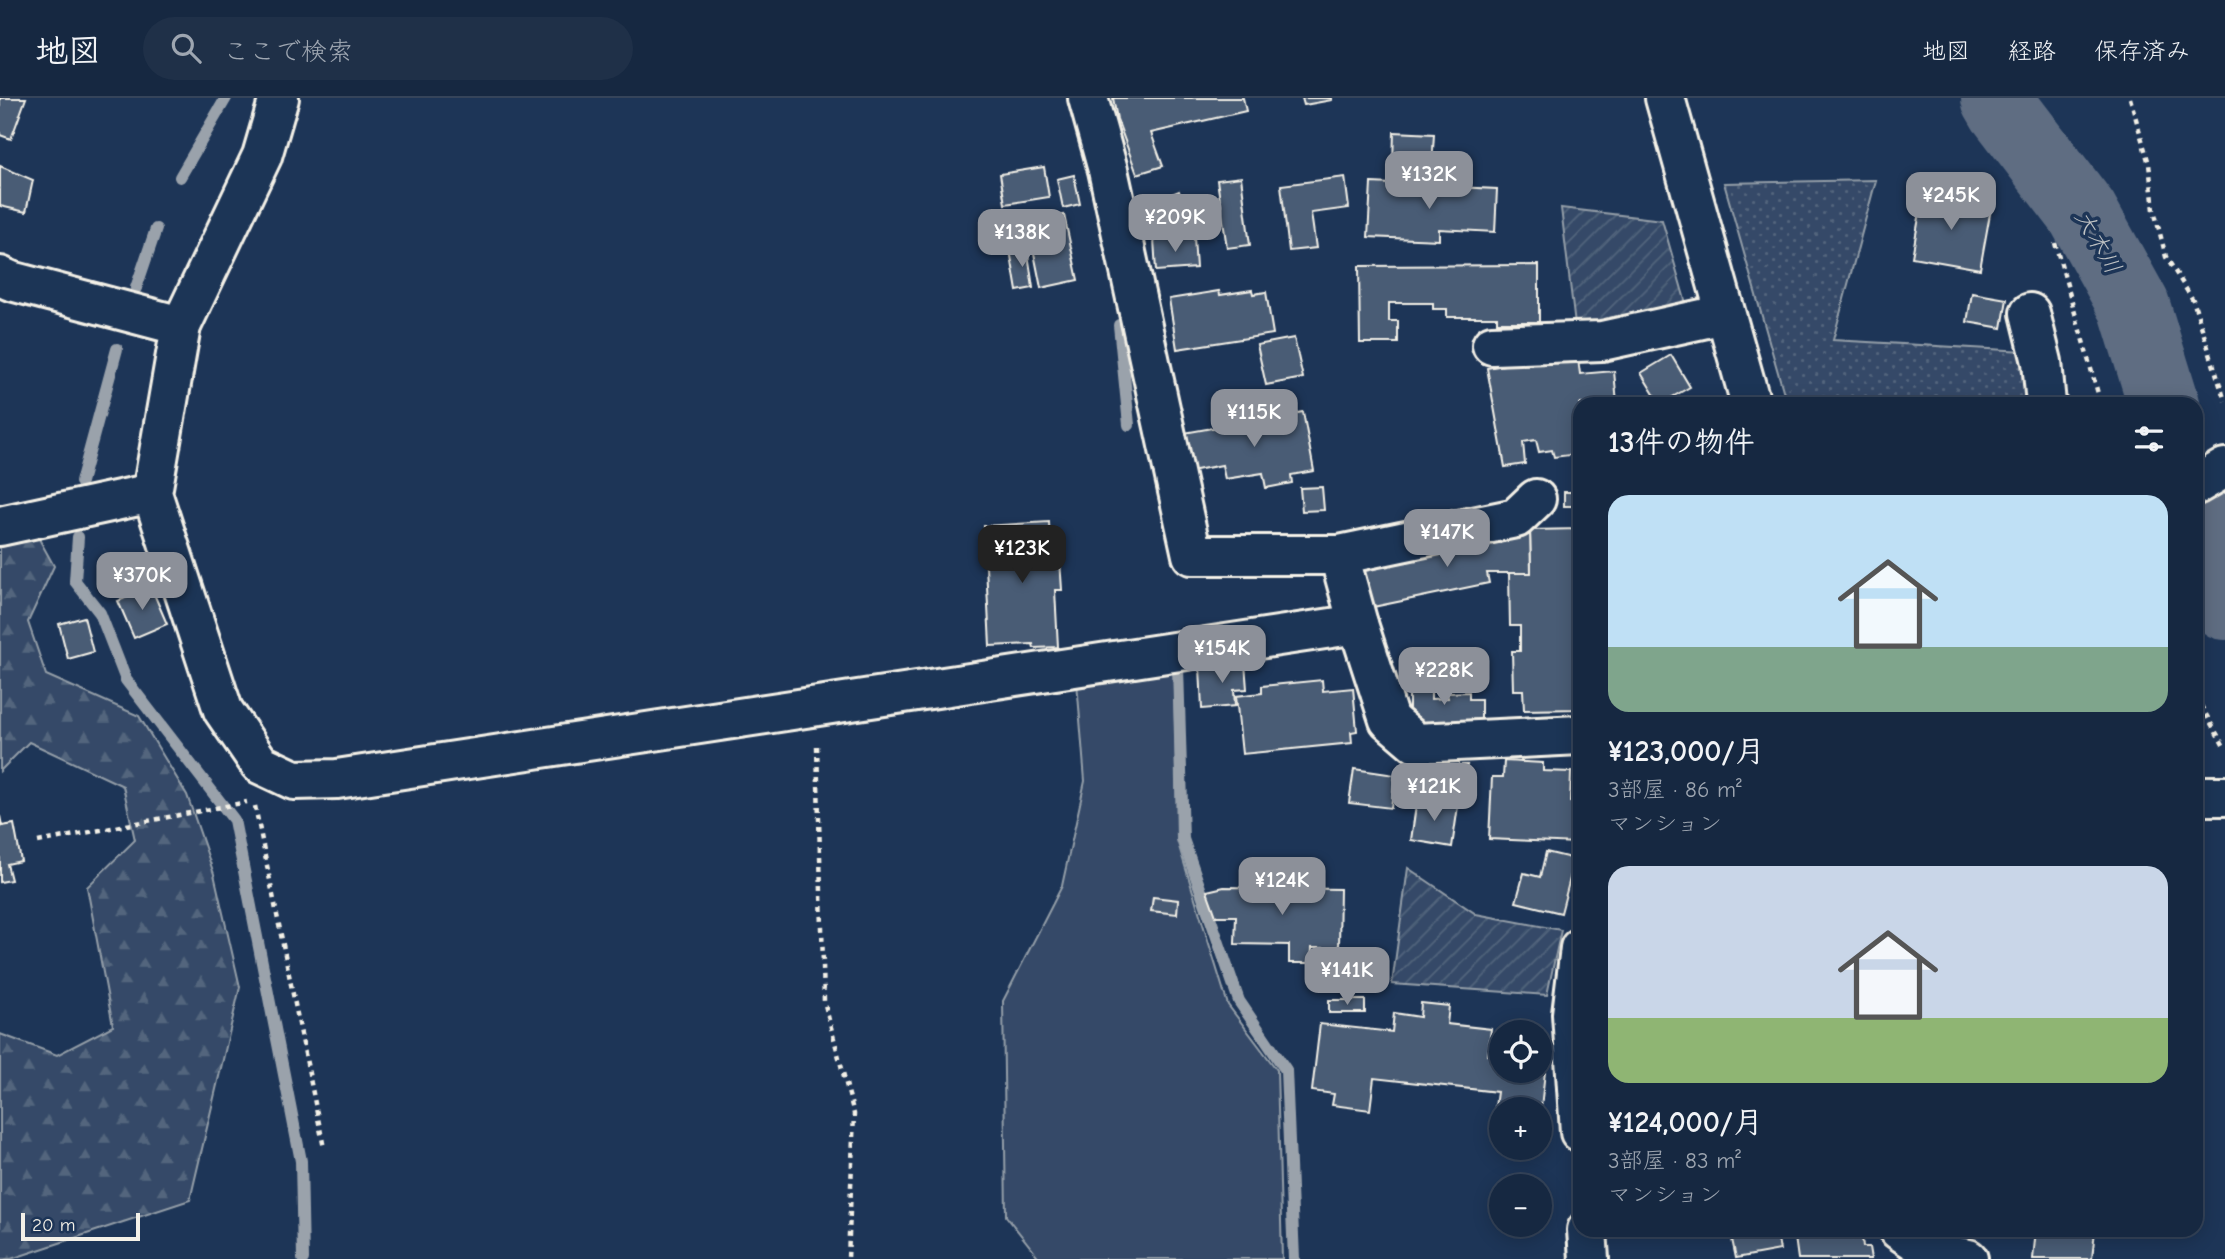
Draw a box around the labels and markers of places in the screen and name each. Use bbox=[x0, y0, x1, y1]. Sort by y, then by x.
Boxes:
pin: ¥132K bbox=[1380, 152, 1478, 211]
pin: ¥245K bbox=[1902, 172, 2000, 232]
pin: ¥209K bbox=[1126, 194, 1224, 254]
pin: ¥138K bbox=[973, 209, 1071, 269]
pin: ¥115K bbox=[1205, 390, 1303, 449]
pin: ¥147K bbox=[1398, 510, 1496, 569]
pin: ¥123K bbox=[973, 526, 1071, 585]
pin: ¥370K bbox=[93, 552, 191, 612]
pin: ¥154K bbox=[1173, 626, 1271, 685]
pin: ¥228K bbox=[1395, 648, 1493, 707]
pin: ¥121K bbox=[1385, 764, 1483, 823]
pin: ¥124K bbox=[1233, 858, 1331, 917]
pin: ¥141K bbox=[1298, 948, 1396, 1007]

